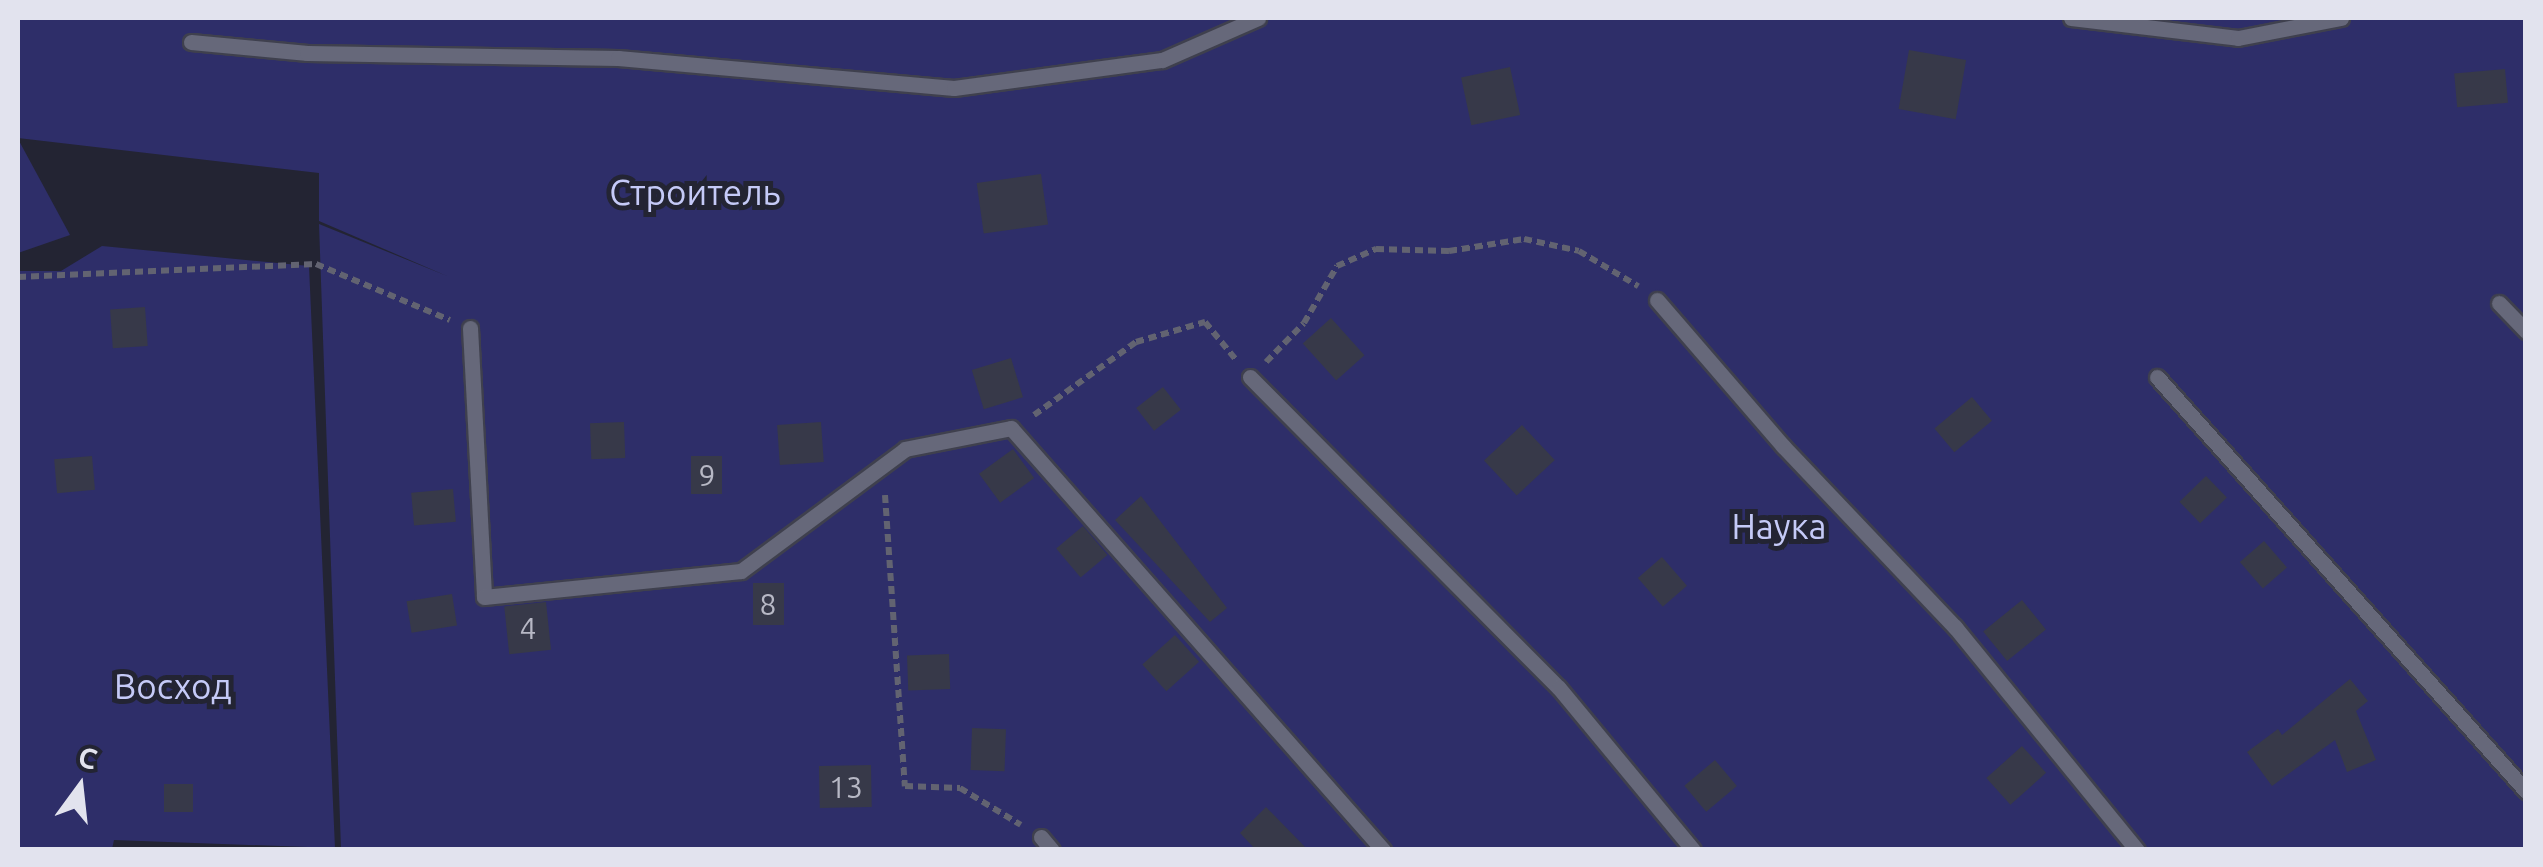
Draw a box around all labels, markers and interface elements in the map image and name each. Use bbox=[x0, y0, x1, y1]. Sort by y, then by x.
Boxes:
park label: Строитель bbox=[609, 171, 781, 213]
house number: 9 bbox=[699, 457, 715, 493]
park label: Наука bbox=[1731, 505, 1827, 547]
house number: 8 bbox=[760, 586, 776, 622]
house number: 4 bbox=[520, 610, 536, 646]
park label: Восход bbox=[114, 665, 232, 707]
north arrow bbox=[30, 737, 130, 837]
text: С bbox=[75, 740, 101, 775]
house number: 13 bbox=[829, 769, 863, 805]

